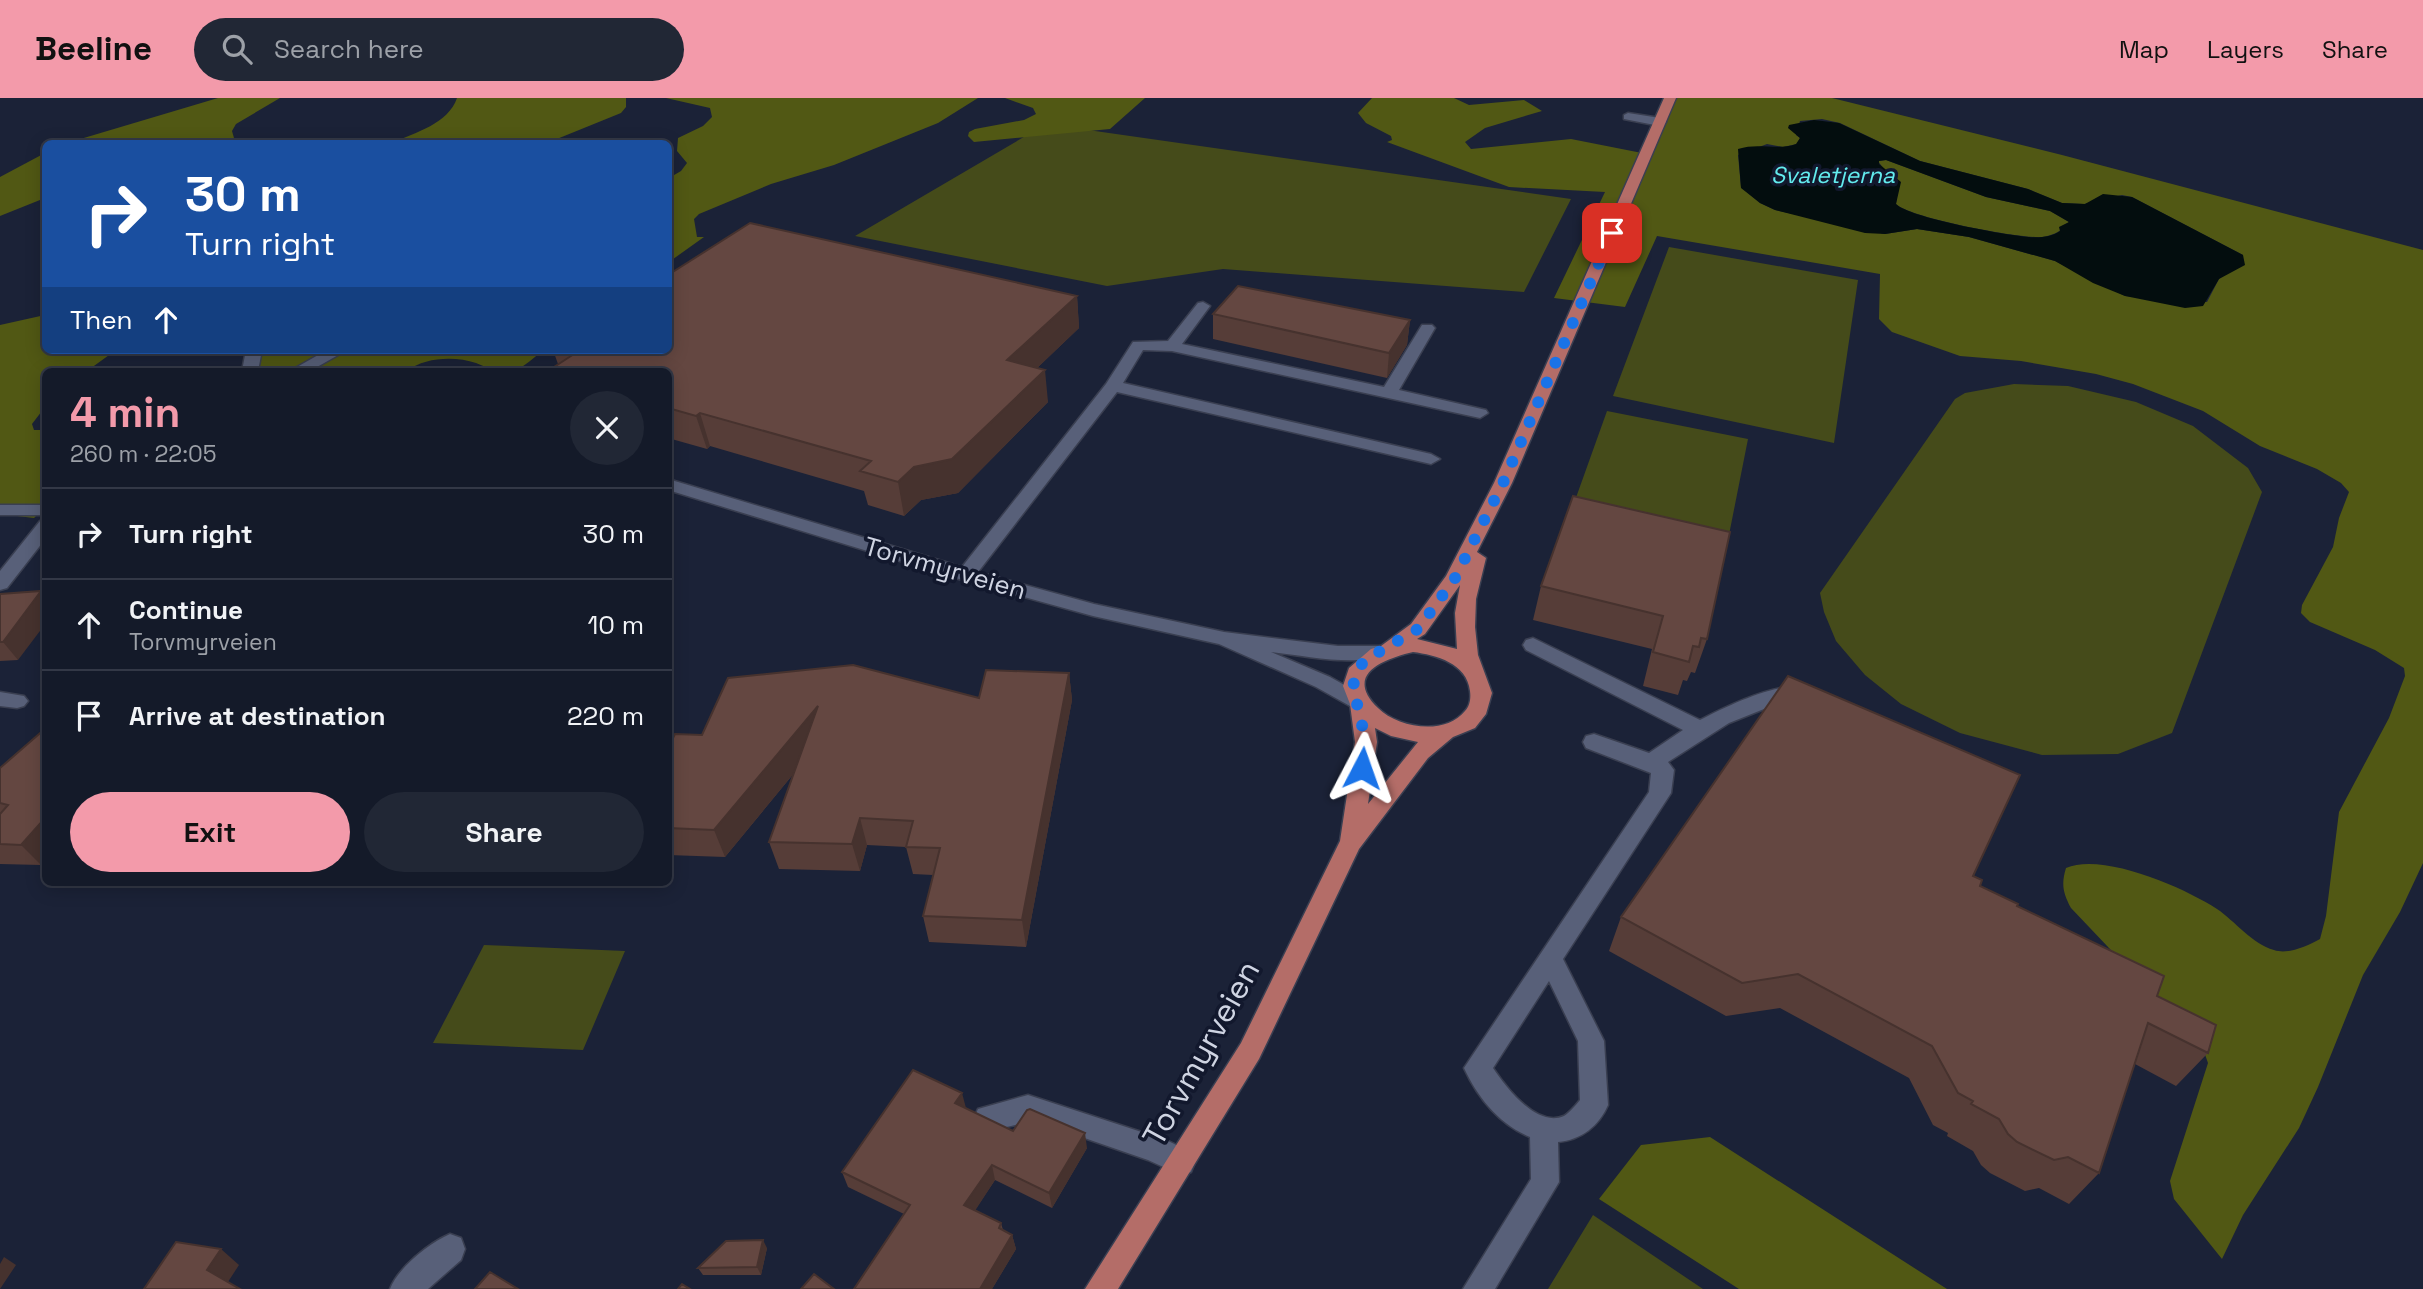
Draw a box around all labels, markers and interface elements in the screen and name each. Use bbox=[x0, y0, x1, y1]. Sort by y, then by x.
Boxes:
search box bbox=[194, 18, 684, 81]
text: Beeline bbox=[35, 28, 152, 70]
icon: search bbox=[218, 30, 256, 68]
text: Search here bbox=[274, 32, 424, 66]
text: Map bbox=[2119, 34, 2169, 65]
text: Layers bbox=[2207, 34, 2284, 65]
text: Share bbox=[2322, 34, 2388, 65]
water label: Svaletjerna bbox=[1771, 160, 1896, 190]
text: 30 m bbox=[185, 163, 301, 225]
icon: right bbox=[70, 168, 161, 259]
pin bbox=[1582, 203, 1642, 263]
icon: arrive bbox=[1593, 214, 1631, 252]
text: Turn right bbox=[185, 224, 335, 264]
icon: ahead bbox=[147, 301, 185, 339]
text: Then bbox=[70, 303, 133, 337]
text: 4 min bbox=[70, 386, 180, 439]
button: close bbox=[570, 391, 644, 465]
text: 260 m · 22:05 bbox=[70, 439, 217, 469]
icon: right bbox=[70, 515, 108, 553]
text: Turn right bbox=[129, 517, 253, 551]
text: 30 m bbox=[583, 517, 644, 551]
street label: Torvmyrveien bbox=[860, 529, 1030, 607]
text: Continue bbox=[129, 593, 243, 627]
icon: ahead bbox=[70, 606, 108, 644]
text: 10 m bbox=[587, 608, 644, 642]
text: Torvmyrveien bbox=[129, 627, 277, 657]
icon: arrive bbox=[70, 697, 108, 735]
text: Arrive at destination bbox=[129, 699, 386, 733]
text: 220 m bbox=[567, 699, 644, 733]
position arrow bbox=[1325, 731, 1399, 805]
button: Exit bbox=[70, 792, 350, 872]
button: Share bbox=[364, 792, 644, 872]
street label: Torvmyrveien bbox=[1134, 953, 1268, 1153]

